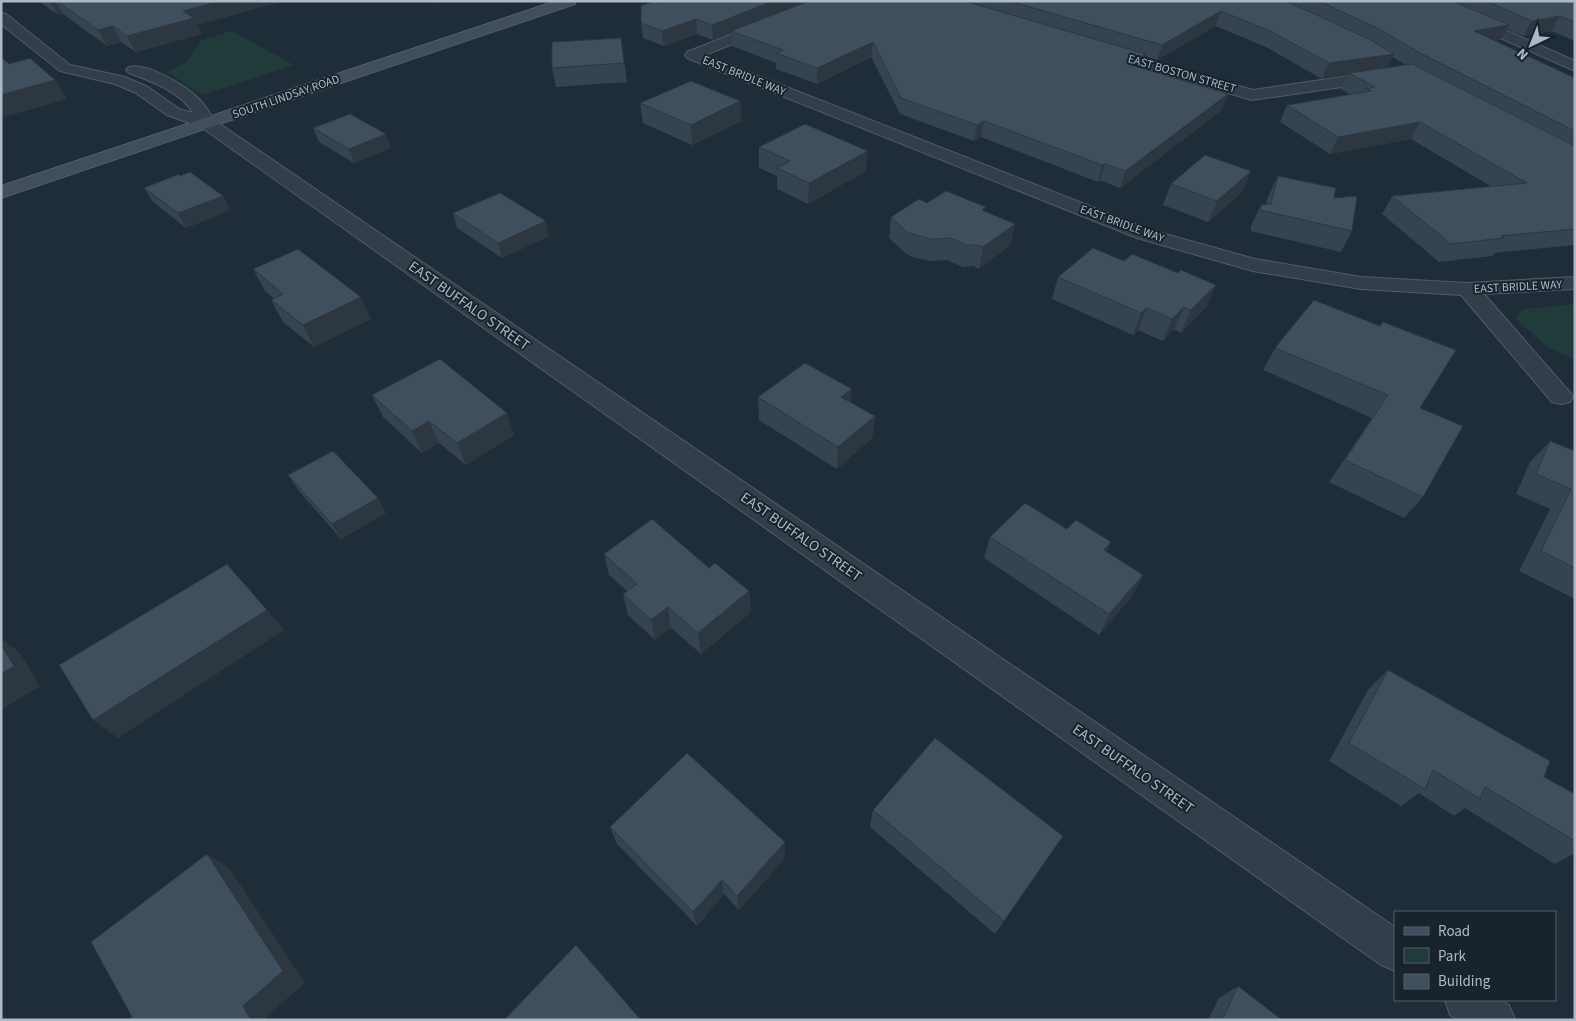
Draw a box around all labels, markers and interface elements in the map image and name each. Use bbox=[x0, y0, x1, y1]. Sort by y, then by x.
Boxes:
north arrow bbox=[1506, 20, 1556, 70]
text: N bbox=[1513, 43, 1533, 64]
street label: EAST BOSTON STREET bbox=[1126, 50, 1239, 98]
street label: EAST BRIDLE WAY bbox=[700, 52, 788, 101]
street label: SOUTH LINDSAY ROAD bbox=[230, 71, 342, 123]
street label: EAST BRIDLE WAY bbox=[1078, 201, 1167, 247]
street label: EAST BUFFALO STREET bbox=[404, 256, 534, 356]
street label: EAST BRIDLE WAY bbox=[1473, 276, 1563, 298]
street label: EAST BUFFALO STREET bbox=[736, 487, 866, 587]
street label: EAST BUFFALO STREET bbox=[1068, 719, 1198, 819]
legend bbox=[1394, 911, 1556, 1001]
text: Road bbox=[1438, 921, 1470, 942]
text: Park bbox=[1438, 946, 1467, 967]
text: Building bbox=[1438, 971, 1491, 992]

